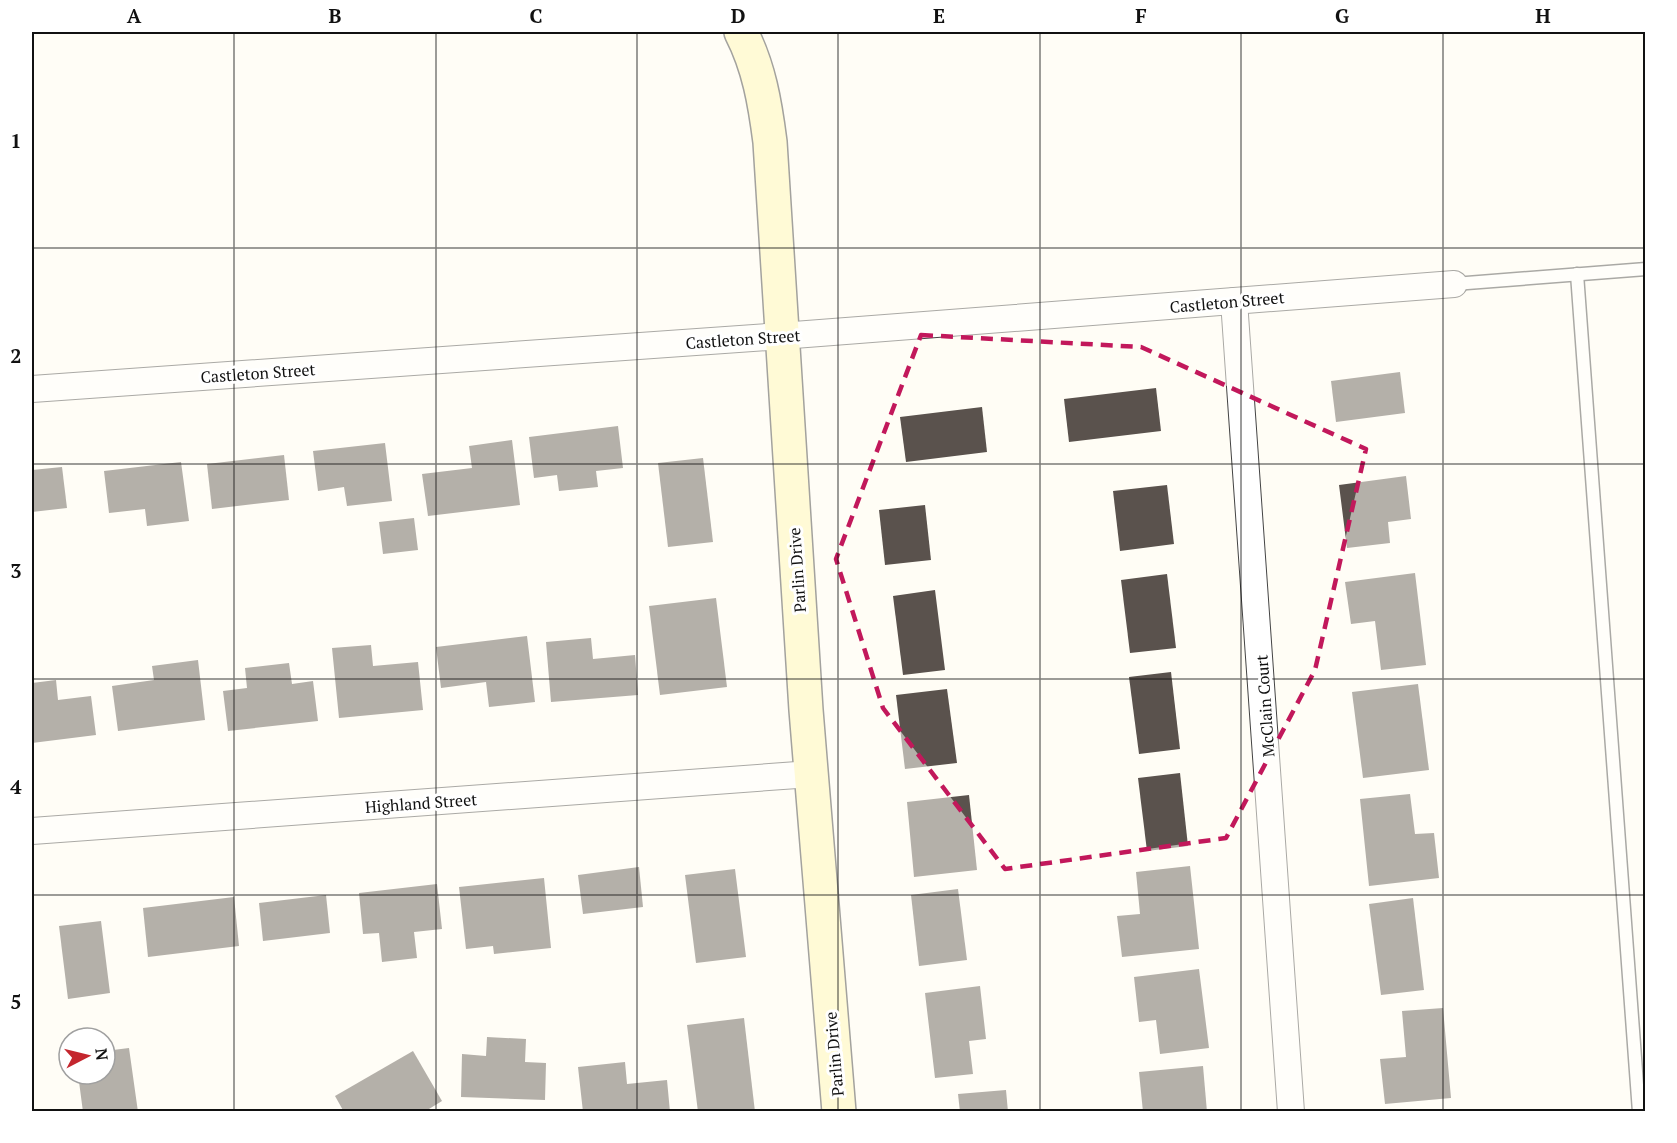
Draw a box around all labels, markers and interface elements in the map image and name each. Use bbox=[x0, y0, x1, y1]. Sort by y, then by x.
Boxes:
text: A bbox=[127, 2, 142, 29]
text: B bbox=[329, 2, 342, 29]
text: C bbox=[529, 2, 543, 29]
text: D bbox=[731, 2, 745, 29]
text: E bbox=[933, 2, 945, 29]
text: F bbox=[1135, 2, 1147, 29]
text: G bbox=[1335, 2, 1349, 29]
text: H bbox=[1535, 2, 1551, 29]
text: 1 bbox=[10, 127, 22, 154]
street label: Castleton Street bbox=[1169, 286, 1285, 318]
street label: Castleton Street bbox=[685, 324, 801, 354]
text: 2 bbox=[10, 342, 22, 369]
street label: Castleton Street bbox=[200, 358, 316, 388]
street label: Parlin Drive bbox=[783, 527, 811, 613]
text: 3 bbox=[10, 557, 22, 584]
street label: McClain Court bbox=[1250, 654, 1280, 758]
text: 4 bbox=[10, 773, 22, 800]
street label: Highland Street bbox=[364, 788, 478, 818]
text: 5 bbox=[10, 988, 22, 1015]
street label: Parlin Drive bbox=[819, 1011, 849, 1097]
north arrow bbox=[57, 1026, 117, 1086]
text: N bbox=[90, 1047, 114, 1062]

